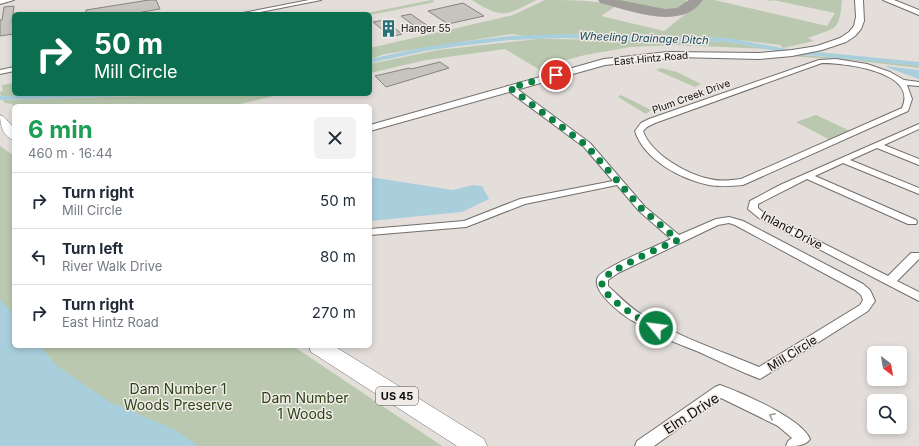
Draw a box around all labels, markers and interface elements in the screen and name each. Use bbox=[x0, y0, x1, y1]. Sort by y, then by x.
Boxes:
building icon: Hanger 55 bbox=[378, 18, 398, 38]
place label: Hanger 55 bbox=[401, 22, 451, 34]
text: 50 m bbox=[94, 27, 163, 61]
icon: right bbox=[28, 28, 80, 80]
water label: Wheeling Drainage Ditch bbox=[579, 29, 709, 47]
street label: East Hintz Road bbox=[613, 49, 689, 67]
pin bbox=[539, 58, 573, 92]
text: Mill Circle bbox=[94, 61, 178, 82]
icon: arrive bbox=[545, 64, 567, 86]
street label: Plum Creek Drive bbox=[650, 76, 732, 116]
text: 6 min bbox=[28, 115, 93, 144]
button: close bbox=[314, 117, 356, 159]
text: 460 m · 16:44 bbox=[28, 145, 113, 161]
text: Turn right bbox=[62, 183, 134, 202]
icon: right bbox=[28, 190, 50, 212]
text: 50 m bbox=[320, 191, 356, 210]
text: Mill Circle bbox=[62, 202, 122, 218]
street label: Inland Drive bbox=[759, 208, 825, 252]
text: Turn left bbox=[62, 239, 123, 258]
icon: left bbox=[28, 246, 50, 268]
text: 80 m bbox=[320, 247, 356, 266]
text: River Walk Drive bbox=[62, 258, 162, 274]
text: Turn right bbox=[62, 295, 134, 314]
icon: right bbox=[28, 302, 50, 324]
text: 270 m bbox=[312, 303, 356, 322]
position arrow bbox=[635, 307, 677, 349]
text: East Hintz Road bbox=[62, 314, 159, 330]
street label: Mill Circle bbox=[764, 332, 820, 374]
north arrow bbox=[867, 346, 907, 386]
map controls bbox=[867, 346, 907, 434]
park label: Dam Number 1 Woods Preserve bbox=[124, 380, 232, 413]
road number: US 45 bbox=[376, 387, 418, 405]
park label: Dam Number 1 Woods bbox=[261, 389, 349, 422]
street label: Elm Drive bbox=[660, 389, 722, 437]
button: search bbox=[867, 394, 907, 434]
one-way arrow bbox=[769, 413, 776, 421]

